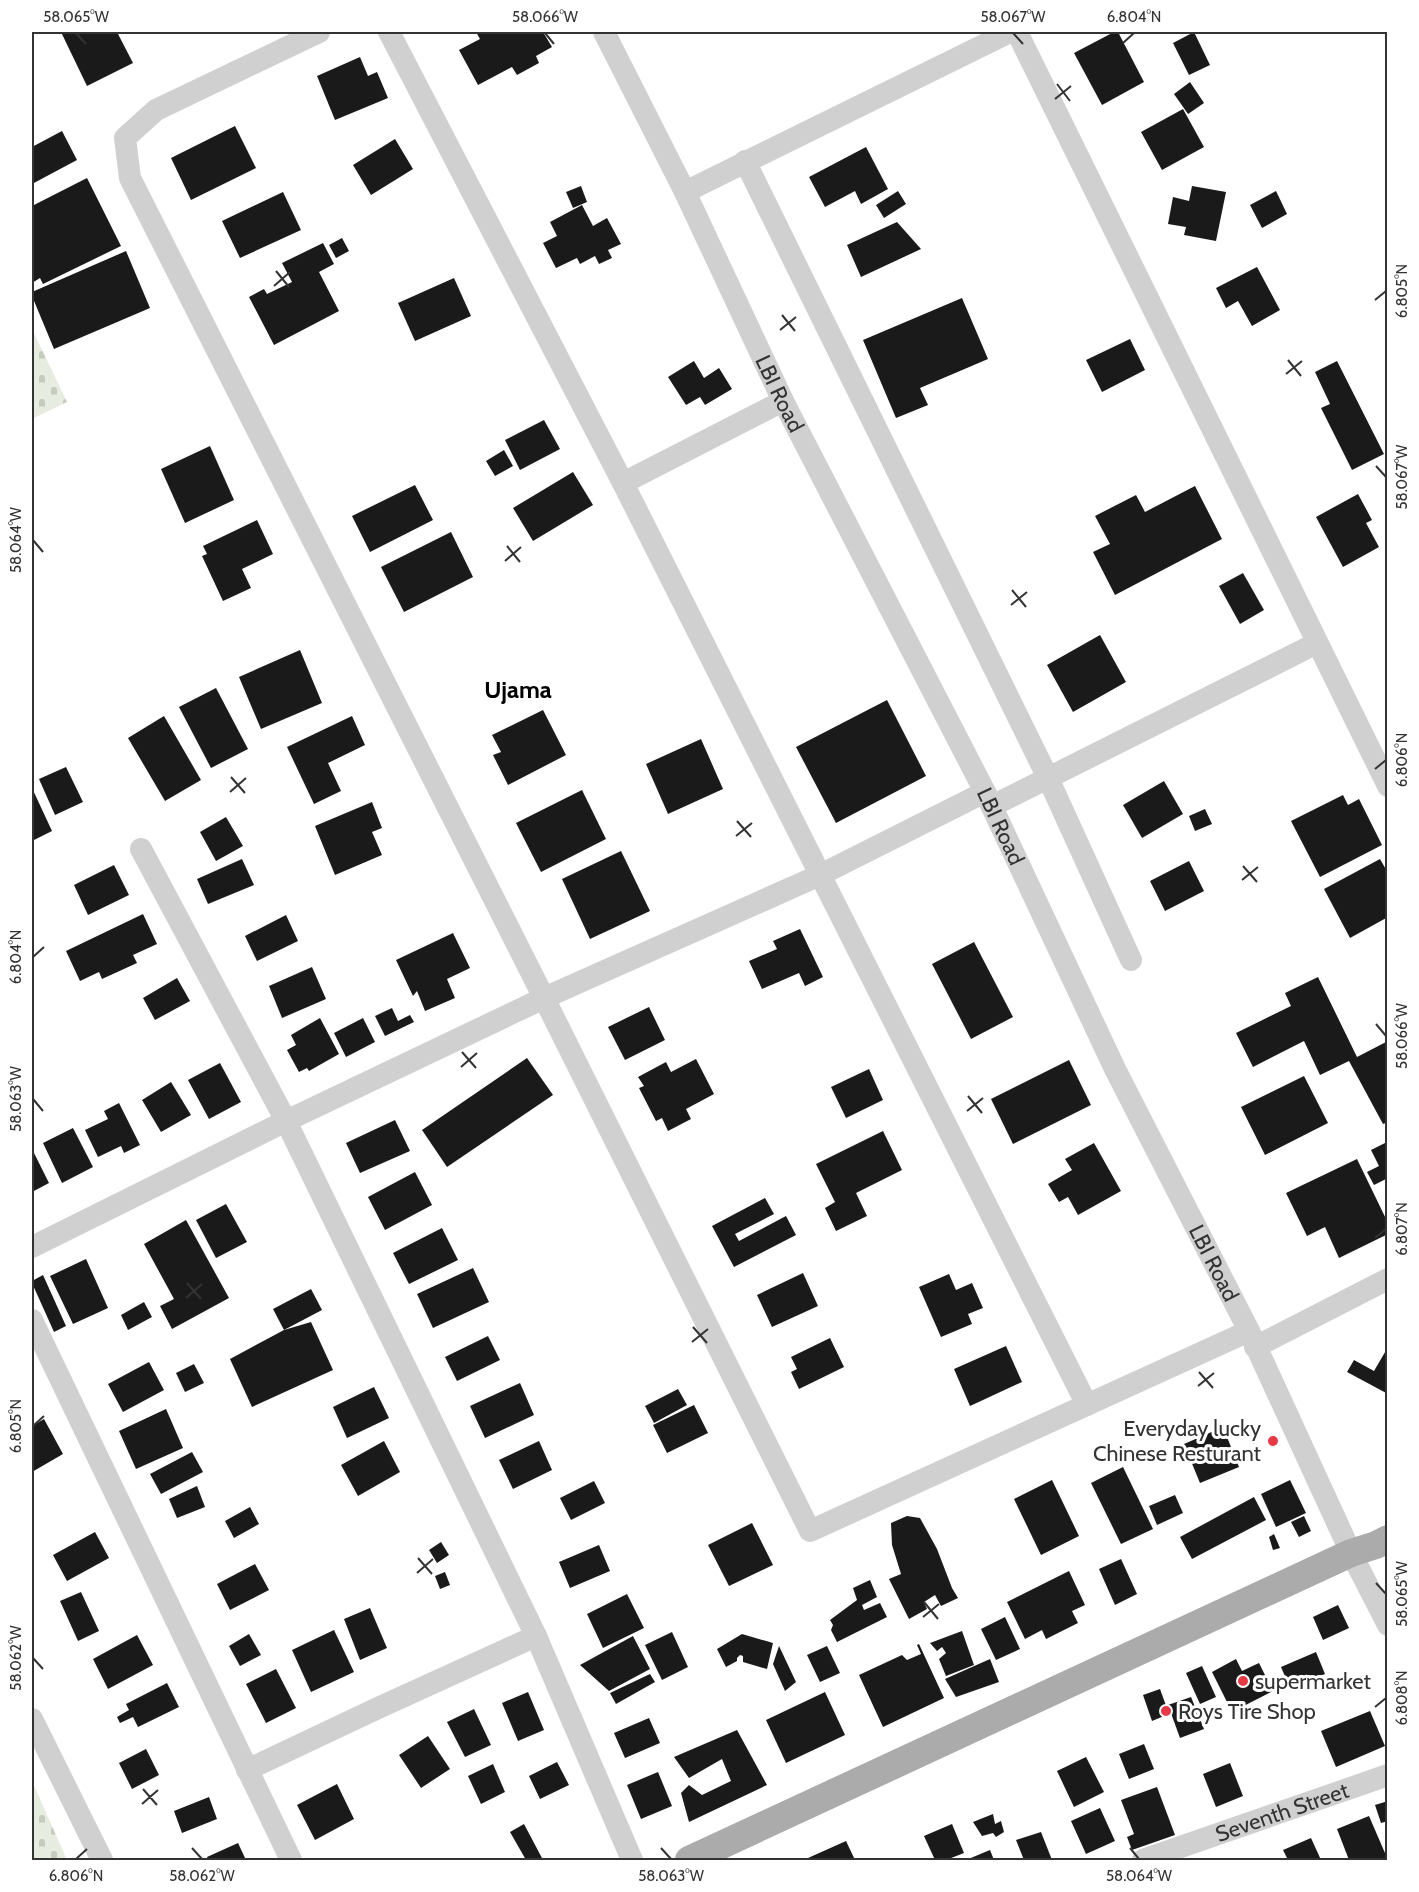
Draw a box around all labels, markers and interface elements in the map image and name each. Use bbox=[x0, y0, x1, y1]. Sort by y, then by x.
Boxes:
text: 58.065°W bbox=[43, 8, 110, 26]
text: 58.066°W bbox=[512, 8, 579, 26]
text: 58.067°W bbox=[980, 8, 1046, 26]
text: 6.804°N bbox=[1107, 8, 1161, 26]
text: 6.805°N bbox=[1393, 264, 1411, 318]
street label: LBI Road bbox=[750, 351, 810, 437]
text: 58.067°W bbox=[1393, 444, 1411, 510]
text: 58.064°W bbox=[7, 506, 25, 573]
district label: Ujama bbox=[484, 675, 552, 704]
text: 6.806°N bbox=[1393, 733, 1411, 787]
street label: LBI Road bbox=[971, 783, 1031, 869]
text: 6.804°N bbox=[7, 930, 25, 984]
text: 58.066°W bbox=[1393, 1002, 1411, 1069]
text: 58.063°W bbox=[7, 1065, 25, 1132]
text: 6.807°N bbox=[1393, 1202, 1411, 1256]
street label: LBI Road bbox=[1183, 1220, 1245, 1306]
text: 6.805°N bbox=[7, 1399, 25, 1453]
place label: Everyday lucky Chinese Resturant bbox=[1093, 1415, 1262, 1467]
marker: Everyday lucky Chinese Resturant bbox=[1266, 1434, 1280, 1448]
text: 58.065°W bbox=[1393, 1560, 1411, 1627]
text: 58.062°W bbox=[7, 1624, 25, 1691]
place label: supermarket bbox=[1255, 1668, 1372, 1695]
text: 6.808°N bbox=[1393, 1670, 1411, 1726]
marker: supermarket bbox=[1236, 1674, 1250, 1688]
place label: Roys Tire Shop bbox=[1178, 1698, 1316, 1725]
marker: Roys Tire Shop bbox=[1159, 1704, 1173, 1718]
street label: Seventh Street bbox=[1212, 1776, 1352, 1847]
text: 6.806°N bbox=[49, 1867, 103, 1885]
text: 58.062°W bbox=[169, 1867, 236, 1885]
text: 58.063°W bbox=[638, 1867, 705, 1885]
text: 58.064°W bbox=[1106, 1867, 1173, 1885]

